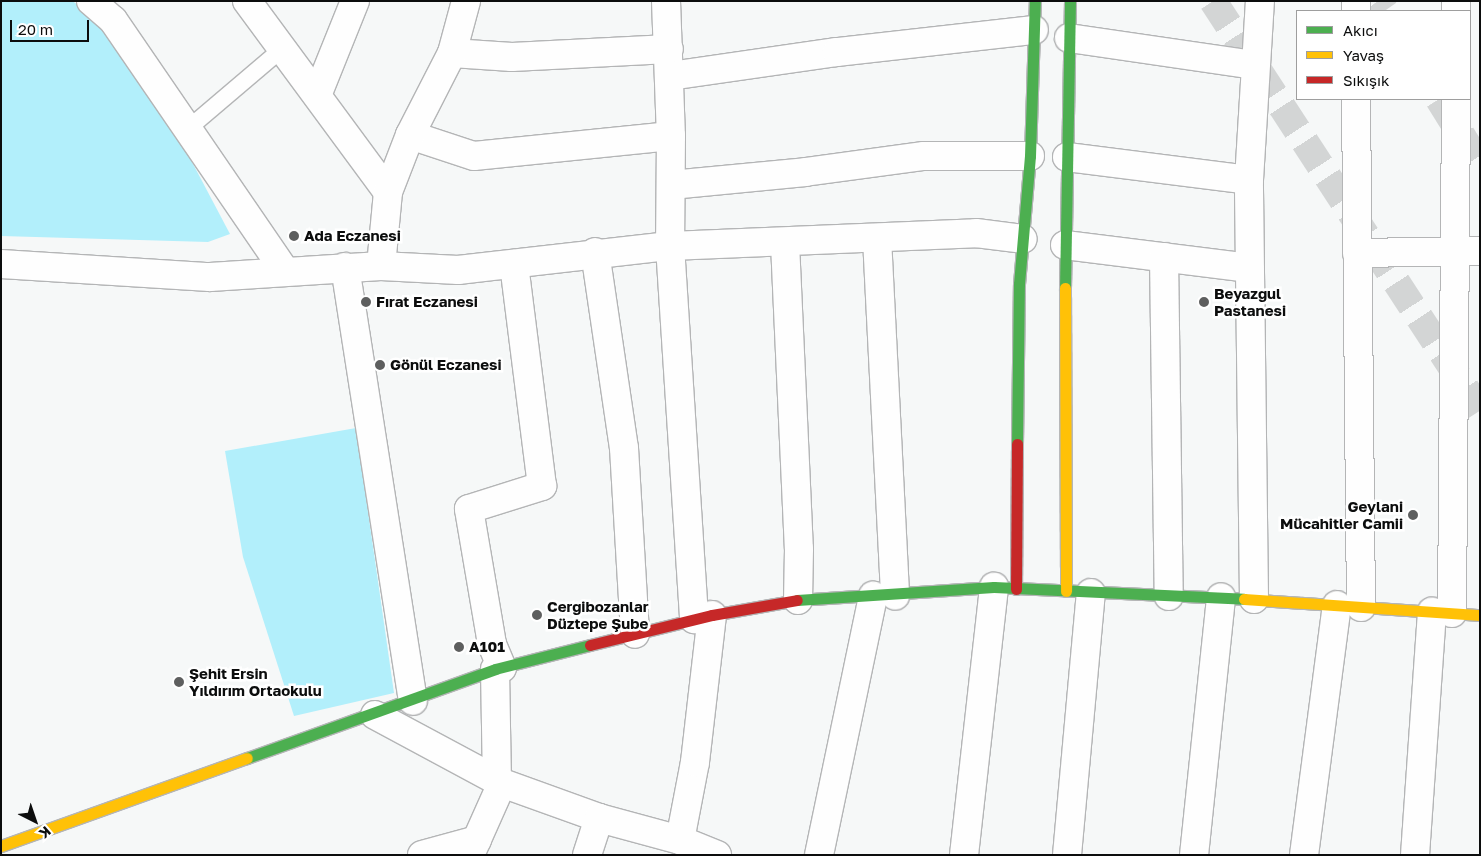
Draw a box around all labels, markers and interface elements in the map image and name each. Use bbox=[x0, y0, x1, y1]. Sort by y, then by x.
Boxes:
scale bar bbox=[12, 10, 91, 42]
legend bbox=[1296, 10, 1471, 100]
text: 20 m bbox=[18, 20, 53, 38]
text: Akıcı bbox=[1343, 21, 1378, 39]
text: Yavaş bbox=[1343, 46, 1384, 64]
text: Sıkışık bbox=[1343, 71, 1390, 89]
place label: Ada Eczanesi bbox=[304, 227, 401, 245]
marker: Ada Eczanesi bbox=[288, 230, 300, 242]
place label: Beyazgul Pastanesi bbox=[1214, 284, 1286, 319]
place label: Fırat Eczanesi bbox=[376, 293, 478, 311]
marker: Fırat Eczanesi bbox=[360, 296, 372, 308]
marker: Beyazgul Pastanesi bbox=[1198, 296, 1210, 308]
place label: Gönül Eczanesi bbox=[390, 356, 501, 374]
marker: Gönül Eczanesi bbox=[374, 359, 386, 371]
place label: Geylani Mücahitler Camii bbox=[1280, 497, 1403, 532]
marker: Geylani Mücahitler Camii bbox=[1407, 509, 1419, 521]
place label: Cergibozanlar Düztepe Şube bbox=[547, 597, 649, 632]
marker: Cergibozanlar Düztepe Şube bbox=[531, 609, 543, 621]
place label: A101 bbox=[469, 638, 505, 656]
marker: A101 bbox=[453, 641, 465, 653]
place label: Şehit Ersin Yıldırım Ortaokulu bbox=[189, 664, 322, 699]
marker: Şehit Ersin Yıldırım Ortaokulu bbox=[173, 676, 185, 688]
north arrow bbox=[10, 796, 60, 846]
text: K bbox=[36, 823, 55, 842]

